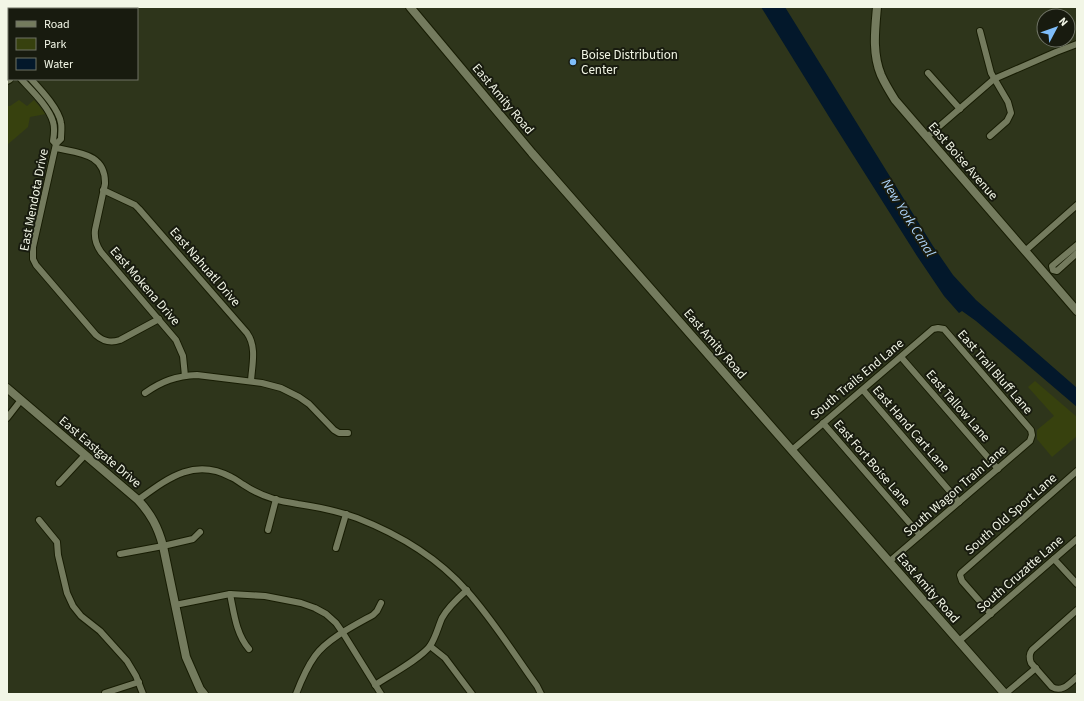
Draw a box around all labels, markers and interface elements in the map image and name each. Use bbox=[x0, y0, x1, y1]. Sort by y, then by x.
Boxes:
legend bbox=[8, 8, 138, 80]
north arrow bbox=[1036, 8, 1076, 48]
text: N bbox=[1055, 14, 1071, 29]
text: Road bbox=[44, 16, 70, 33]
text: Park bbox=[44, 36, 66, 53]
place label: Boise Distribution Center bbox=[581, 46, 678, 79]
text: Water bbox=[44, 56, 74, 73]
marker: Boise Distribution Center bbox=[568, 57, 578, 67]
street label: East Amity Road bbox=[468, 60, 538, 138]
street label: East Boise Avenue bbox=[924, 118, 1002, 204]
street label: East Mendota Drive bbox=[15, 147, 53, 253]
water label: New York Canal bbox=[876, 175, 940, 261]
street label: East Nahuatl Drive bbox=[166, 224, 244, 310]
street label: East Mokena Drive bbox=[106, 243, 184, 329]
street label: East Amity Road bbox=[679, 305, 751, 383]
street label: East Trail Bluff Lane bbox=[953, 326, 1037, 418]
street label: South Trails End Lane bbox=[806, 334, 908, 424]
street label: East Tallow Lane bbox=[922, 366, 994, 446]
street label: East Hand Cart Lane bbox=[868, 382, 954, 476]
street label: East Eastgate Drive bbox=[55, 412, 145, 492]
street label: East Fort Boise Lane bbox=[829, 416, 915, 510]
street label: South Wagon Train Lane bbox=[900, 441, 1010, 541]
street label: South Old Sport Lane bbox=[961, 469, 1061, 559]
street label: South Cruzatte Lane bbox=[973, 531, 1067, 617]
street label: East Amity Road bbox=[892, 549, 964, 627]

